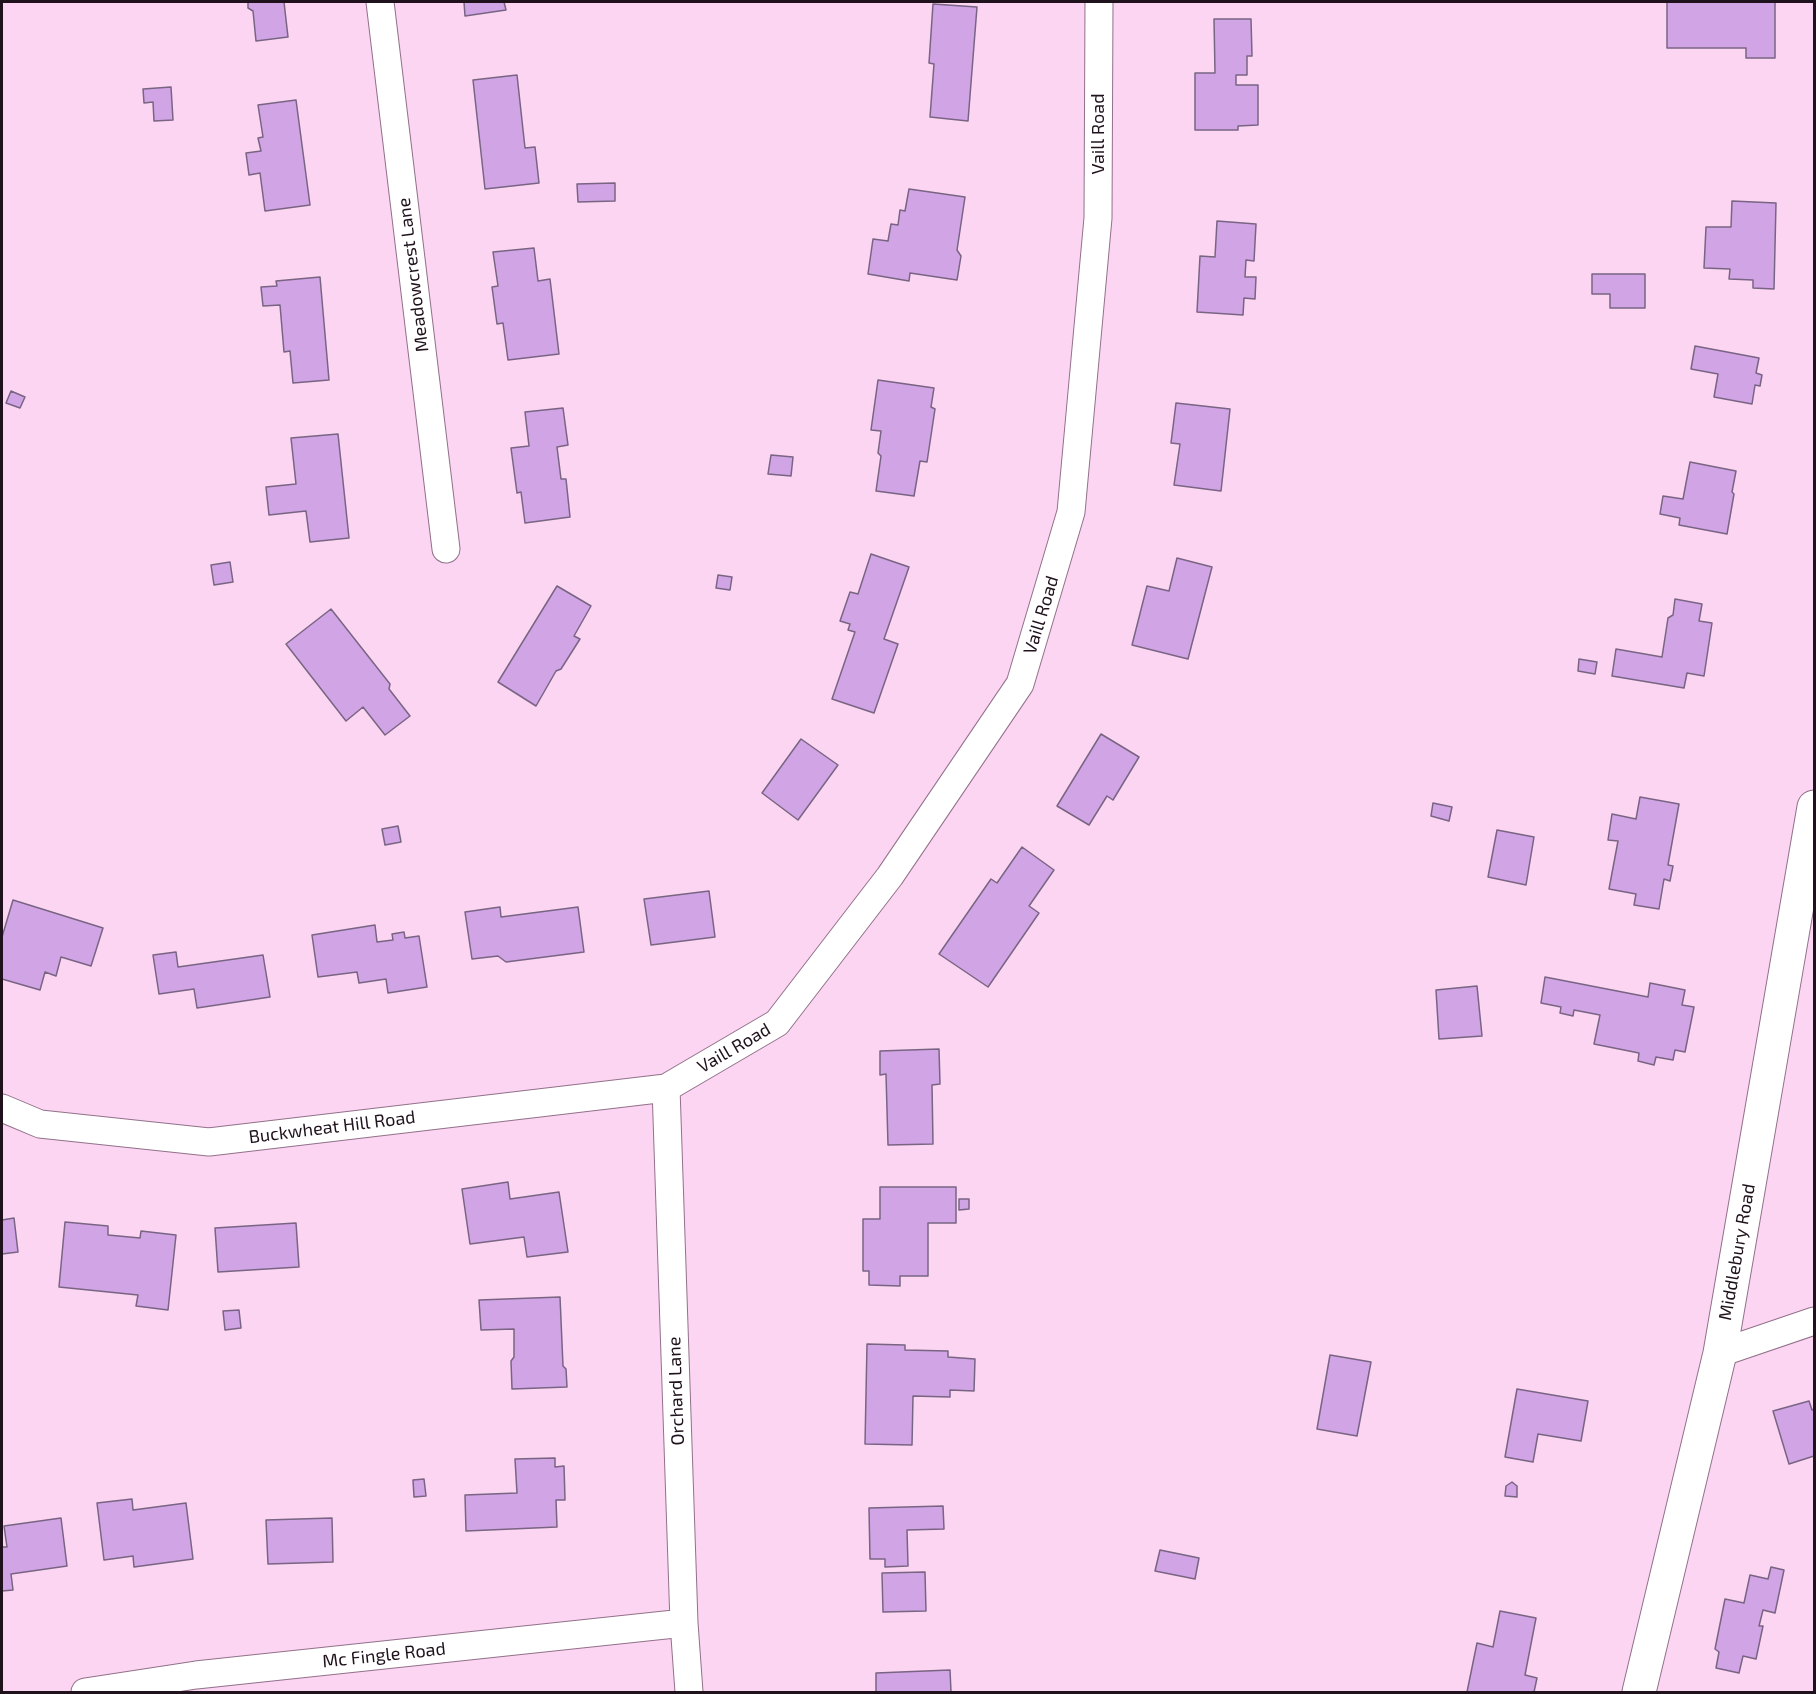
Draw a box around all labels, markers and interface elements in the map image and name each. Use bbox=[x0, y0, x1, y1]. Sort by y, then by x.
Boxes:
street label: Vaill Road bbox=[1087, 94, 1109, 174]
street label: Meadowcrest Lane bbox=[393, 197, 433, 353]
street label: Vaill Road bbox=[1019, 573, 1063, 657]
street label: Vaill Road bbox=[694, 1018, 774, 1078]
street label: Buckwheat Hill Road bbox=[247, 1106, 417, 1148]
street label: Middlebury Road bbox=[1714, 1182, 1760, 1322]
street label: Orchard Lane bbox=[663, 1336, 689, 1446]
street label: Mc Fingle Road bbox=[321, 1638, 447, 1672]

